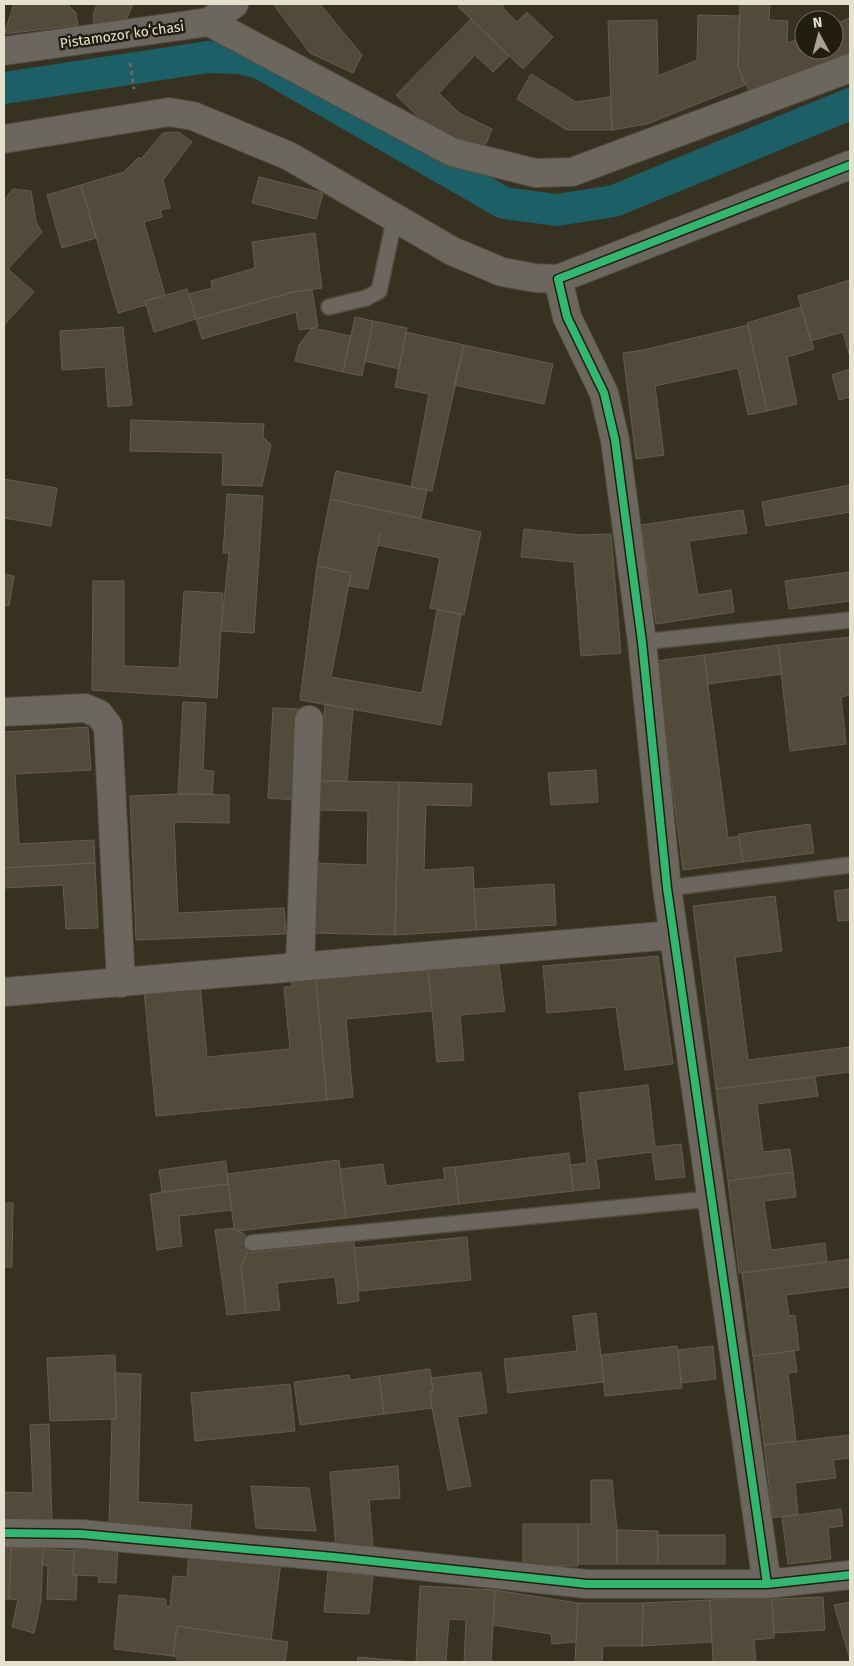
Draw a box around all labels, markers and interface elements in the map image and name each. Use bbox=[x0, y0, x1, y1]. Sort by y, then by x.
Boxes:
north arrow bbox=[794, 10, 844, 60]
text: N bbox=[812, 14, 823, 32]
street label: Pistamozor koʻchasi bbox=[59, 18, 185, 52]

